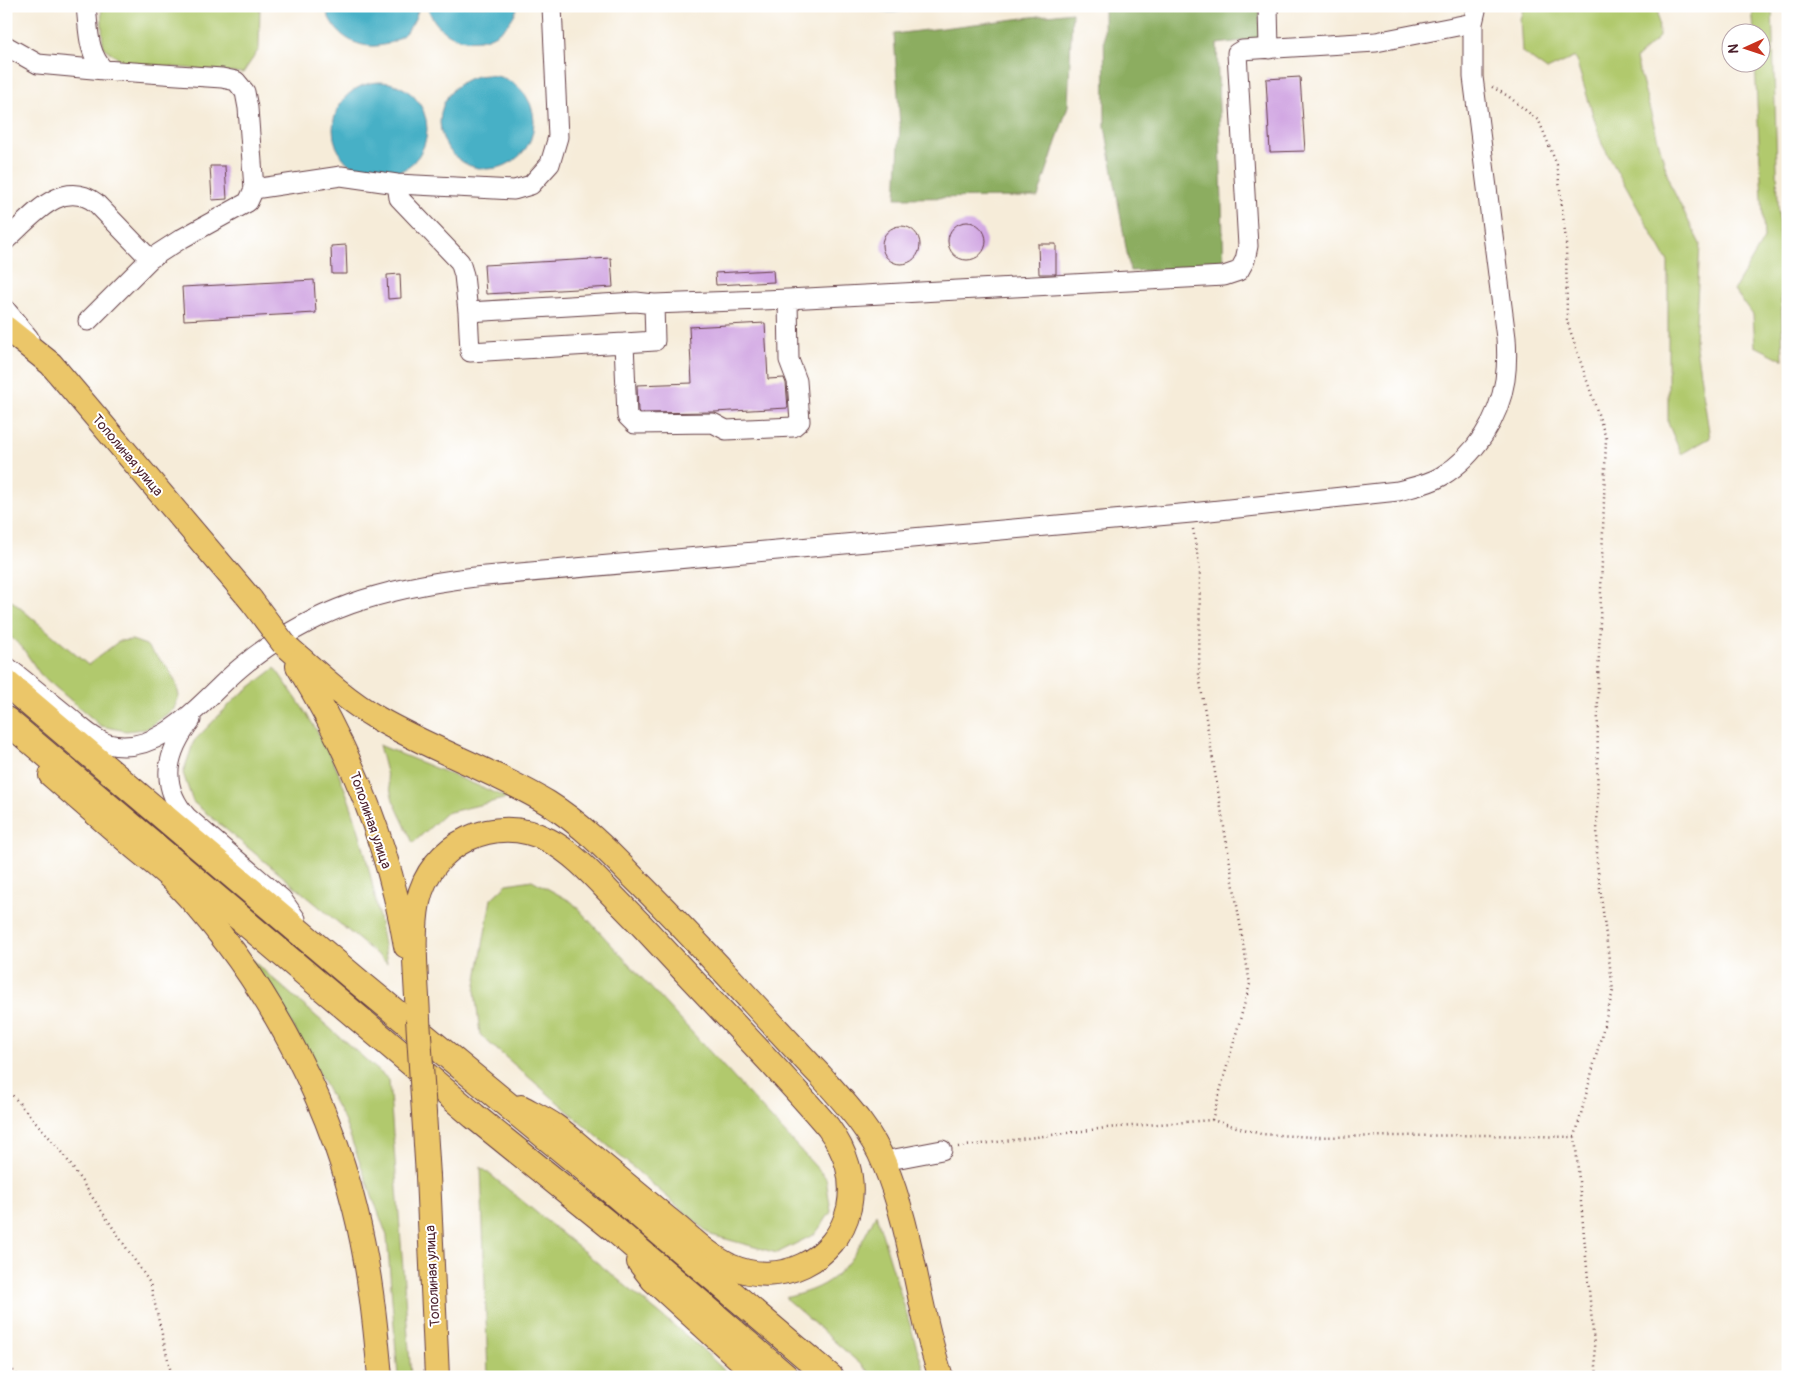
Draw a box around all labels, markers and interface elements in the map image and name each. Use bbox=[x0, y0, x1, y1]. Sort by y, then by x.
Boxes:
north arrow bbox=[1722, 22, 1772, 72]
text: N bbox=[1725, 43, 1742, 54]
street label: Тополиная улица bbox=[88, 411, 167, 500]
street label: Тополиная улица bbox=[346, 769, 395, 871]
street label: Тополиная улица bbox=[421, 1225, 444, 1327]

